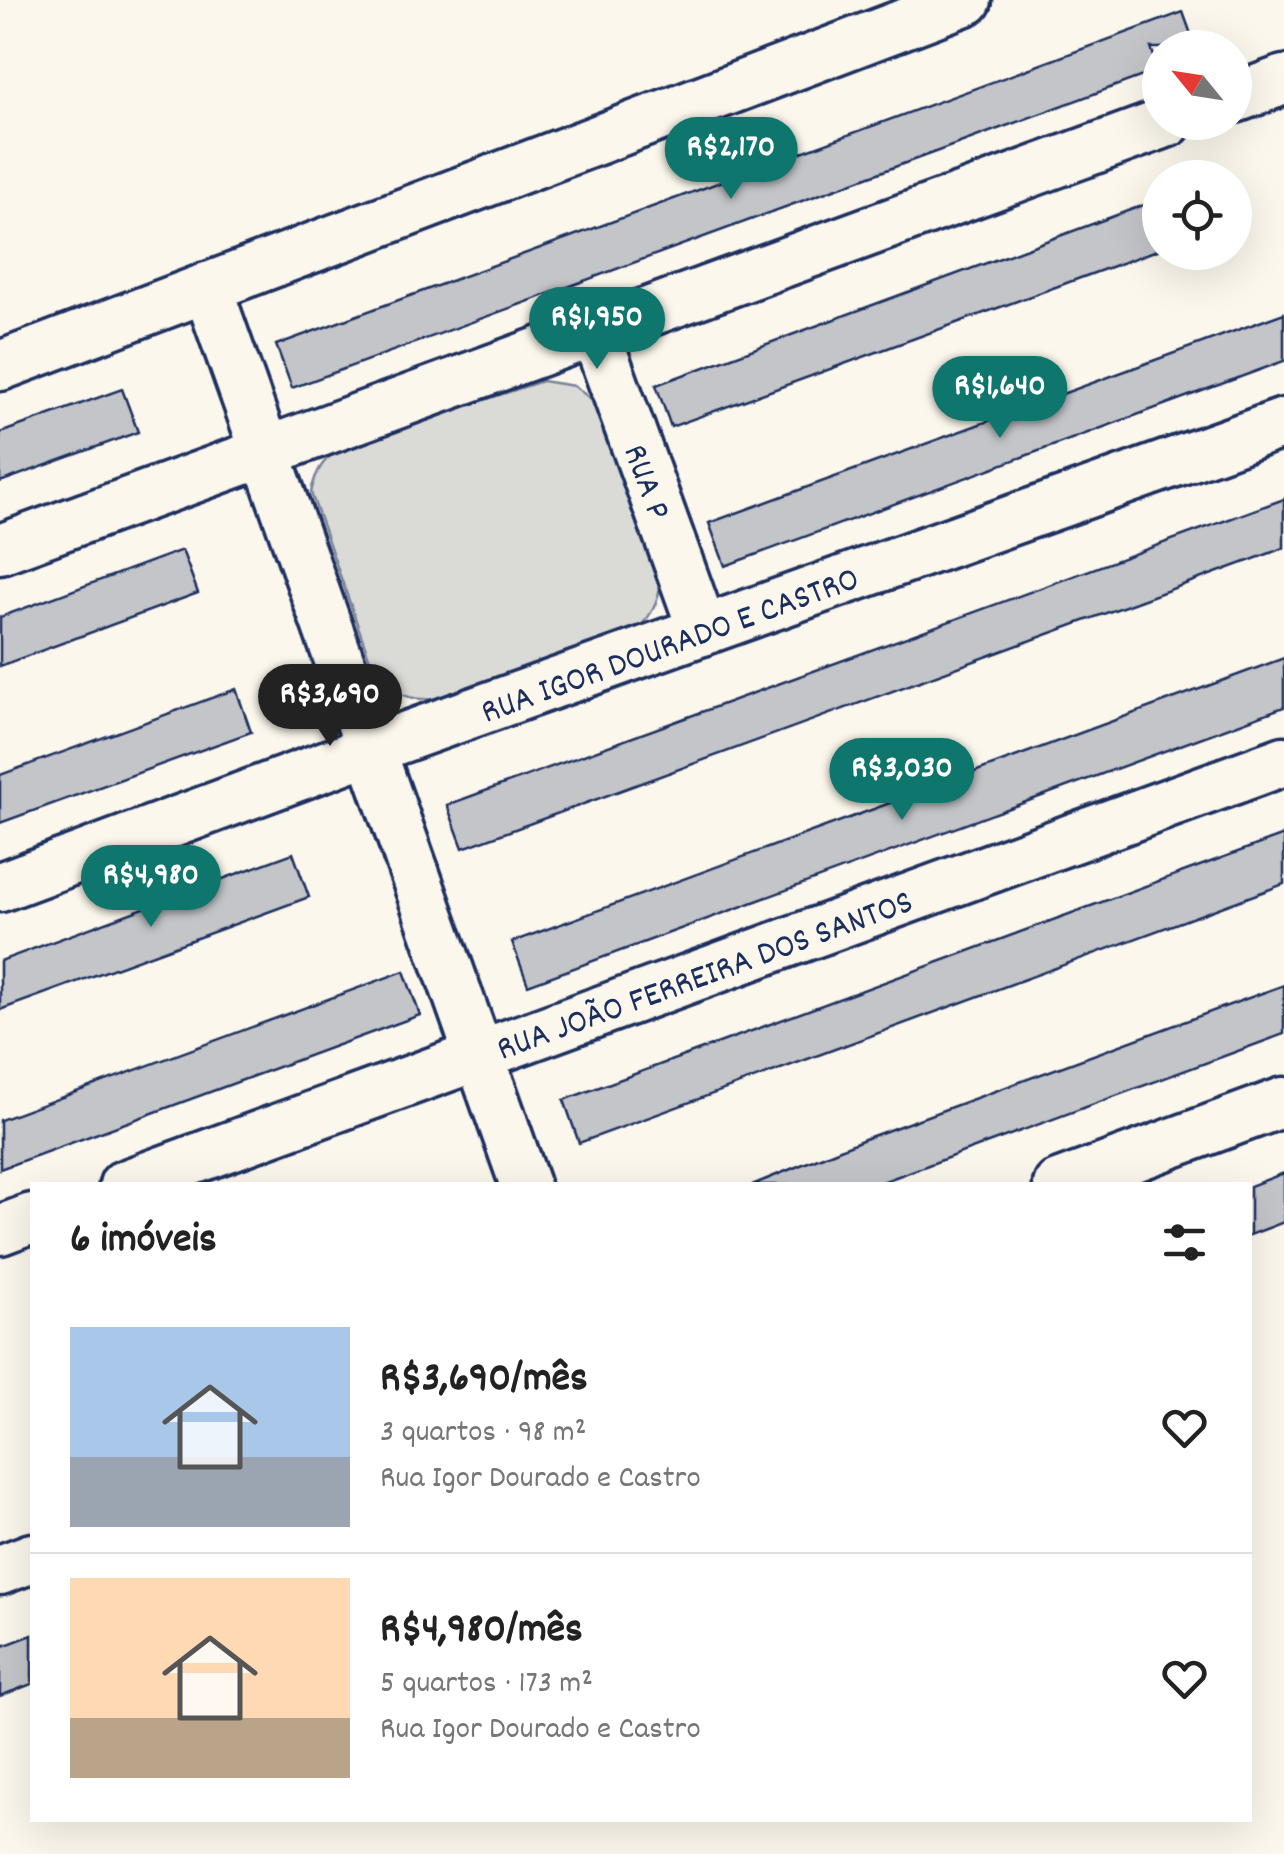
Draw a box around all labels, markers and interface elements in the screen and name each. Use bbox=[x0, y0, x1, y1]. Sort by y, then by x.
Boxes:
north arrow bbox=[1142, 30, 1252, 140]
map controls bbox=[1142, 30, 1252, 270]
pin: R$2,170 bbox=[639, 117, 823, 202]
text: R$2,170 bbox=[687, 126, 775, 172]
button: locate bbox=[1142, 160, 1252, 270]
pin: R$1,950 bbox=[505, 287, 689, 372]
text: R$1,950 bbox=[551, 296, 643, 342]
pin: R$1,640 bbox=[908, 356, 1092, 441]
text: R$1,640 bbox=[954, 365, 1046, 411]
street label: RUA P bbox=[608, 438, 681, 527]
street label: RUA IGOR DOURADO E CASTRO bbox=[475, 556, 867, 739]
pin: R$3,690 bbox=[238, 664, 422, 749]
text: R$3,690 bbox=[280, 673, 380, 719]
pin: R$3,030 bbox=[810, 738, 994, 823]
text: R$3,030 bbox=[851, 747, 953, 793]
pin: R$4,980 bbox=[59, 845, 243, 930]
text: R$4,980 bbox=[103, 854, 199, 900]
street label: RUA JOÃO FERREIRA DOS SANTOS bbox=[491, 879, 921, 1076]
text: 6 imóveis bbox=[70, 1212, 217, 1272]
icon: filters bbox=[1157, 1215, 1212, 1270]
text: R$3,690/mês bbox=[380, 1351, 588, 1411]
icon: home bbox=[150, 1367, 270, 1487]
icon: heart bbox=[1157, 1400, 1212, 1455]
text: 3 quartos · 98 m² bbox=[380, 1411, 586, 1457]
text: Rua Igor Dourado e Castro bbox=[380, 1457, 701, 1503]
text: R$4,980/mês bbox=[380, 1602, 583, 1662]
icon: home bbox=[150, 1618, 270, 1738]
icon: heart bbox=[1157, 1651, 1212, 1706]
text: 5 quartos · 173 m² bbox=[380, 1662, 593, 1708]
text: Rua Igor Dourado e Castro bbox=[380, 1708, 701, 1754]

